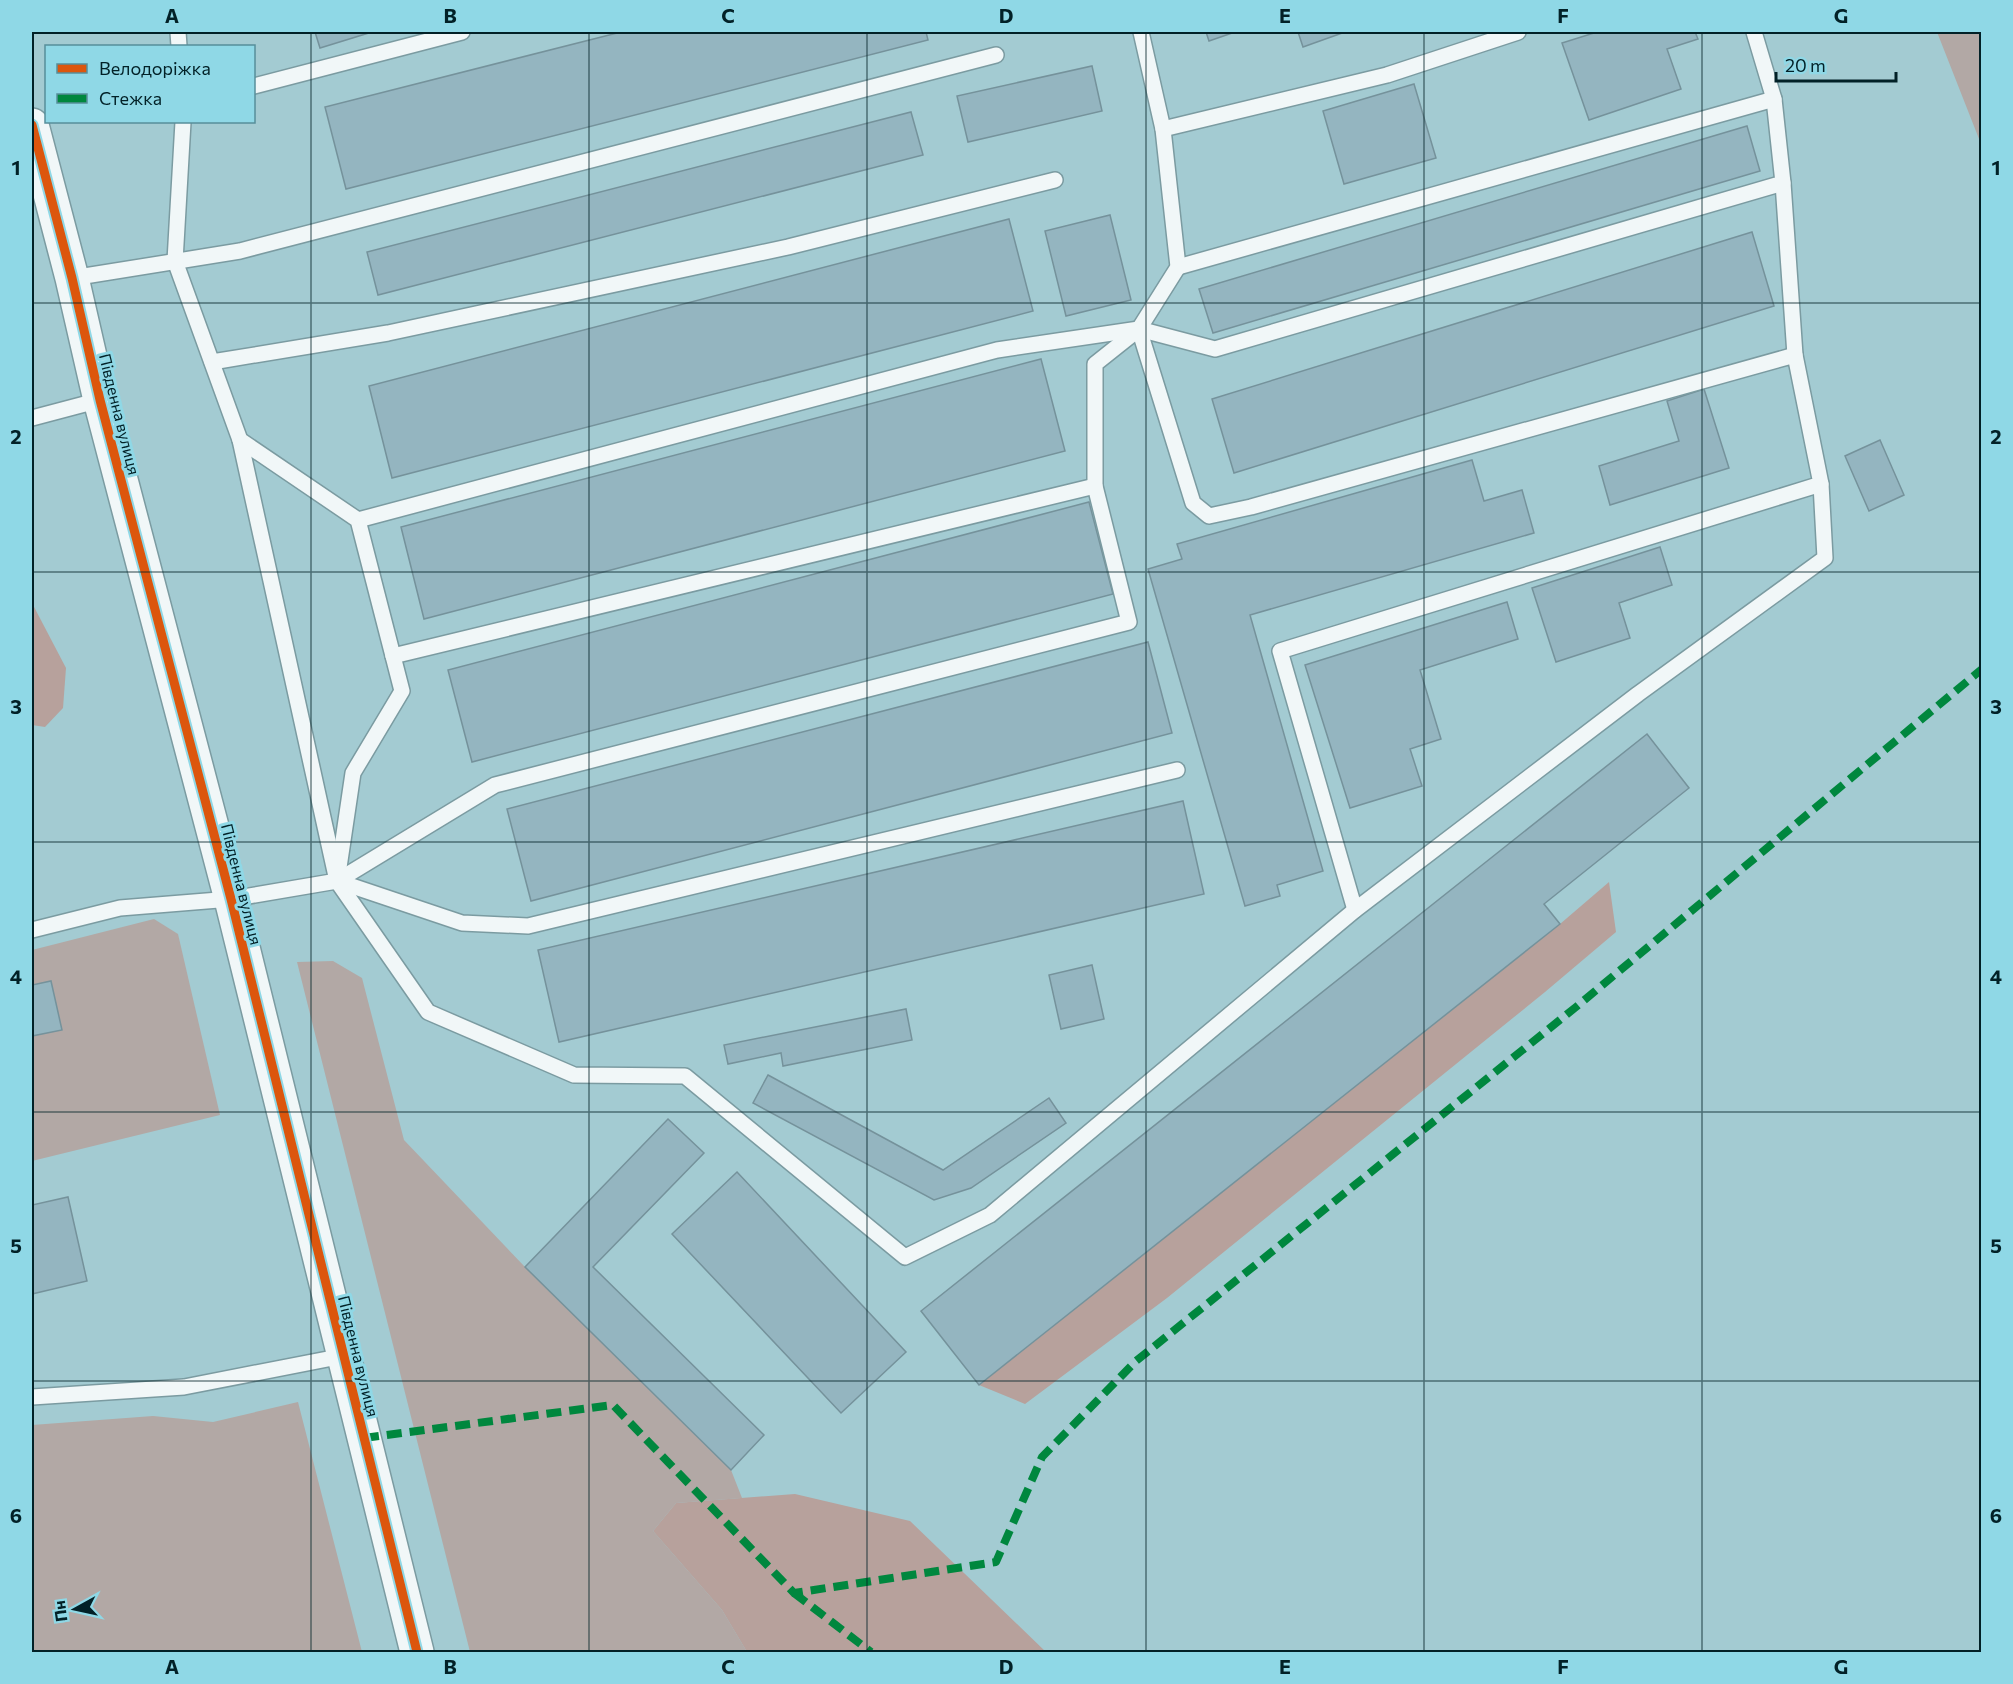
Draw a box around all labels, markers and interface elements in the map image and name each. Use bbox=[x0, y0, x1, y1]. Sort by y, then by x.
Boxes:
text: A bbox=[165, 3, 179, 27]
text: B bbox=[443, 3, 457, 27]
text: C bbox=[721, 3, 735, 27]
text: D bbox=[999, 3, 1013, 27]
text: E bbox=[1279, 3, 1291, 27]
text: F bbox=[1557, 3, 1569, 27]
text: G bbox=[1834, 3, 1848, 27]
legend bbox=[45, 45, 255, 123]
scale bar bbox=[1776, 45, 1896, 83]
text: 20 m bbox=[1785, 54, 1826, 76]
text: Велодоріжка bbox=[99, 57, 211, 79]
text: Стежка bbox=[99, 87, 162, 109]
text: 1 bbox=[11, 155, 21, 179]
text: 1 bbox=[1991, 155, 2001, 179]
street label: Південна вулиця bbox=[96, 351, 144, 477]
text: 2 bbox=[10, 424, 22, 448]
text: 2 bbox=[1990, 424, 2002, 448]
text: 3 bbox=[10, 694, 22, 718]
text: 3 bbox=[1990, 694, 2002, 718]
street label: Південна вулиця bbox=[218, 821, 266, 947]
text: 4 bbox=[10, 964, 22, 988]
text: 4 bbox=[1990, 964, 2002, 988]
text: 5 bbox=[10, 1233, 22, 1257]
text: 5 bbox=[1990, 1233, 2002, 1257]
street label: Південна вулиця bbox=[335, 1293, 383, 1419]
text: 6 bbox=[10, 1503, 22, 1527]
text: 6 bbox=[1990, 1503, 2002, 1527]
north arrow bbox=[45, 1579, 105, 1639]
text: Пн bbox=[49, 1599, 71, 1623]
text: A bbox=[165, 1654, 179, 1678]
text: B bbox=[443, 1654, 457, 1678]
text: C bbox=[721, 1654, 735, 1678]
text: D bbox=[999, 1654, 1013, 1678]
text: E bbox=[1279, 1654, 1291, 1678]
text: F bbox=[1557, 1654, 1569, 1678]
text: G bbox=[1834, 1654, 1848, 1678]

